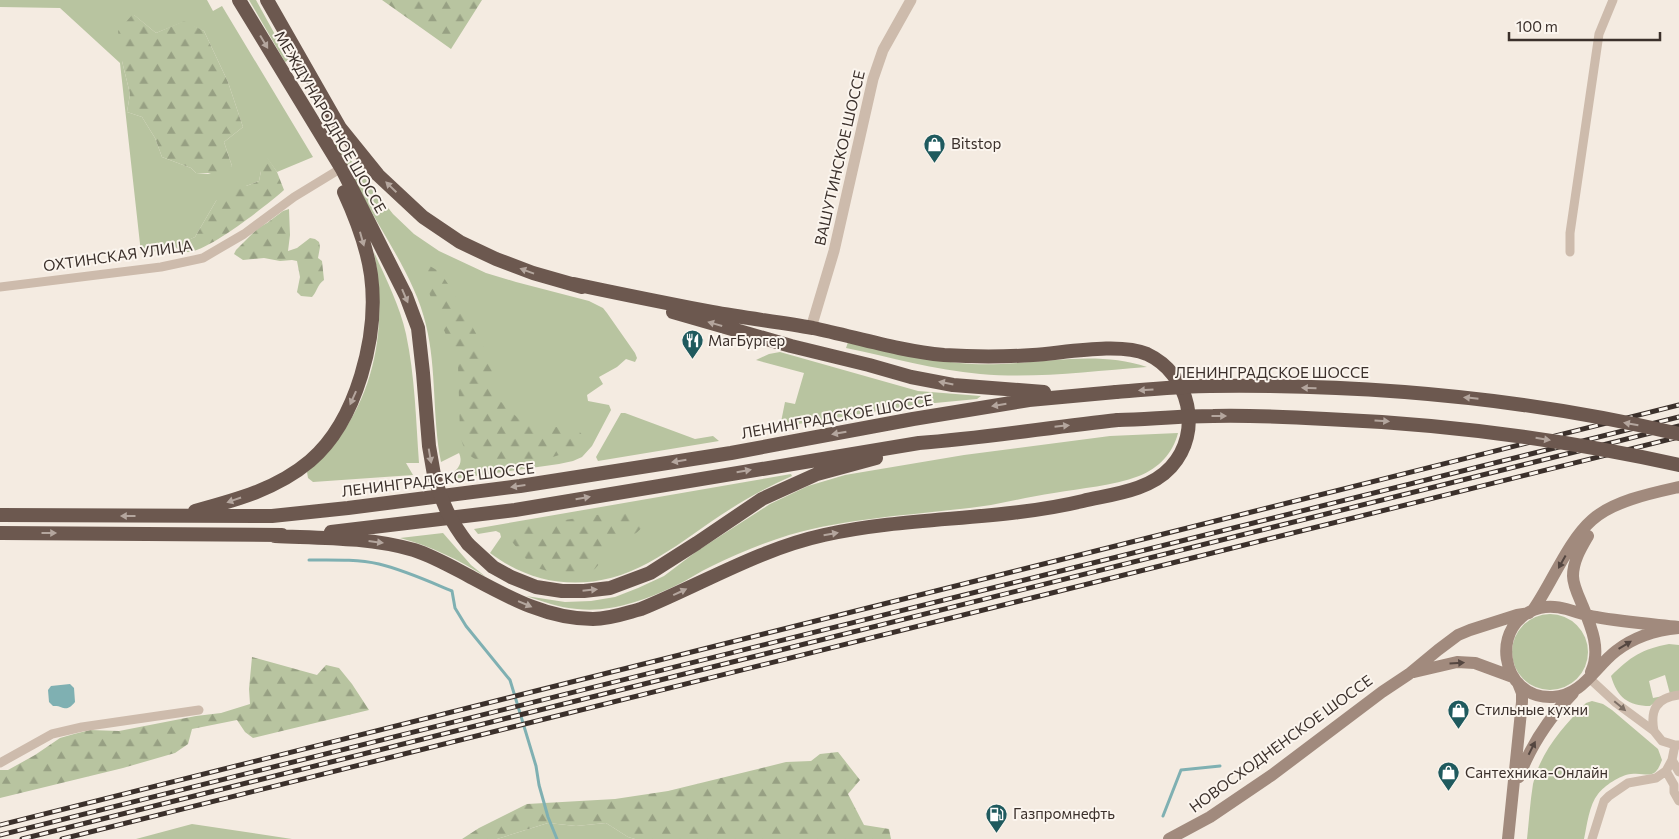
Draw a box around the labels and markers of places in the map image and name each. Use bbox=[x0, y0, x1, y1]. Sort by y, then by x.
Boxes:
shop icon: Bitstop bbox=[923, 132, 947, 163]
place label: Bitstop bbox=[951, 134, 1001, 152]
restaurant icon: МагБургер bbox=[680, 329, 704, 360]
place label: МагБургер bbox=[708, 331, 785, 349]
shop icon: Стильные кухни bbox=[1447, 698, 1471, 729]
place label: Стильные кухни bbox=[1475, 700, 1588, 718]
shop icon: Сантехника-Онлайн bbox=[1437, 761, 1461, 792]
place label: Сантехника-Онлайн bbox=[1465, 763, 1608, 781]
fuel station icon: Газпромнефть bbox=[985, 802, 1009, 833]
place label: Газпромнефть bbox=[1013, 804, 1115, 822]

